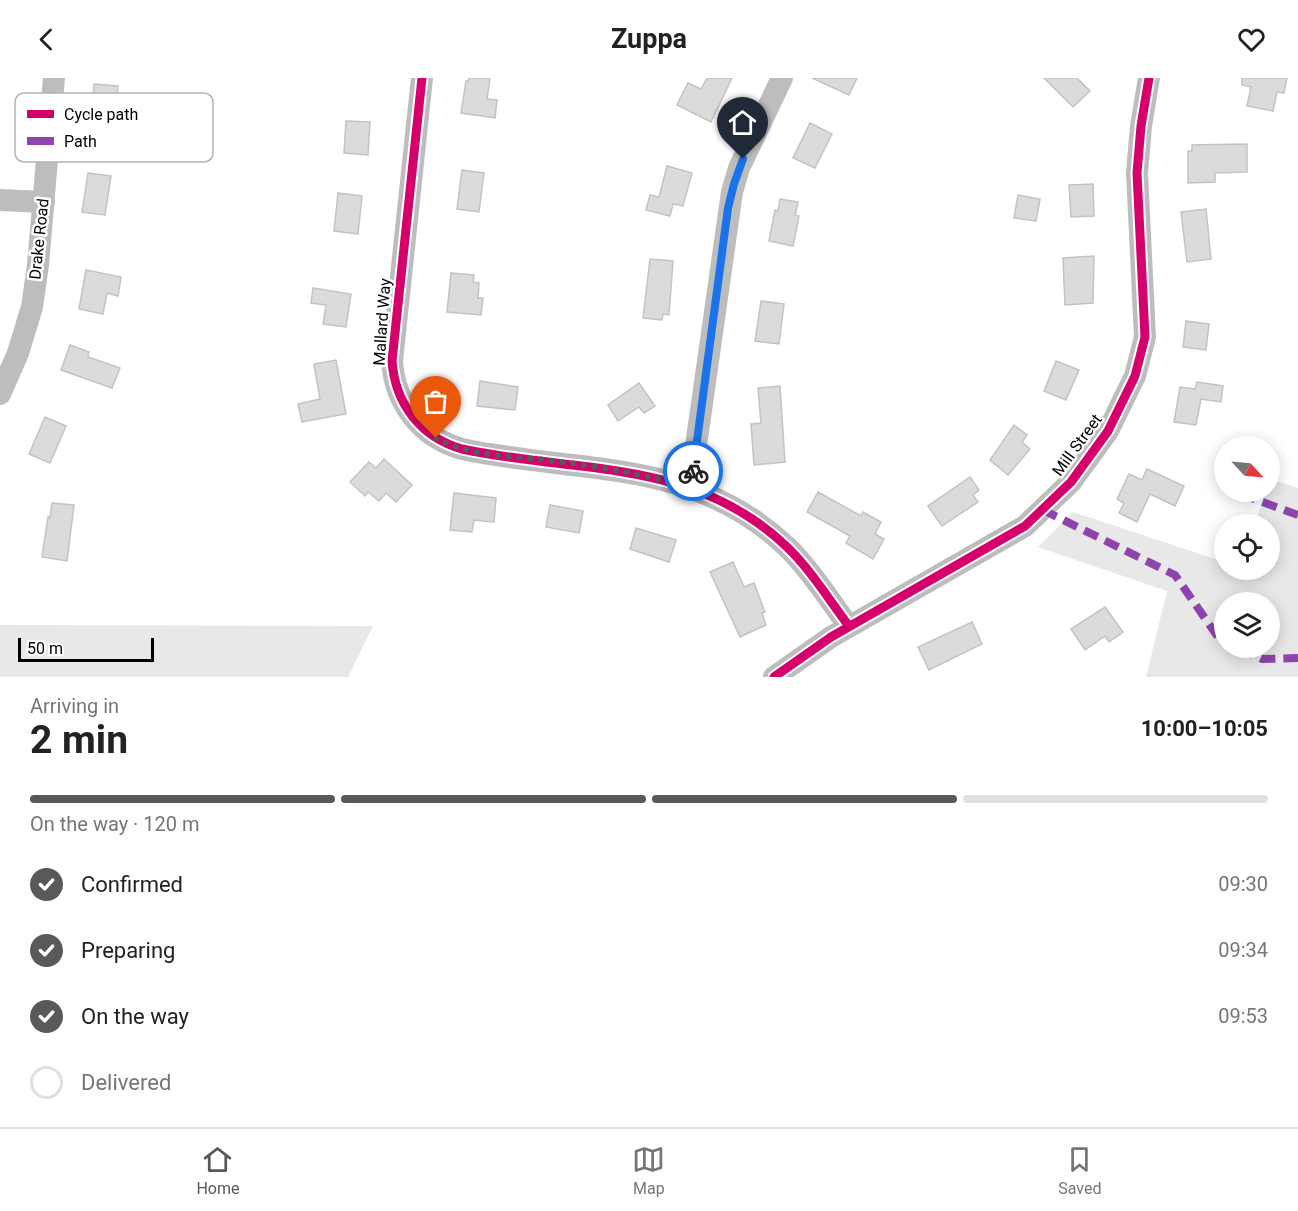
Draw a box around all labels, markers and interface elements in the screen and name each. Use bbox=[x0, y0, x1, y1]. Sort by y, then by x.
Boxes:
icon: back bbox=[30, 23, 63, 56]
text: Zuppa bbox=[611, 23, 687, 55]
icon: heart bbox=[1235, 23, 1268, 56]
legend bbox=[15, 93, 213, 162]
pin bbox=[717, 97, 768, 159]
text: Cycle path bbox=[64, 105, 138, 124]
icon: home bbox=[726, 106, 759, 139]
text: Path bbox=[64, 132, 97, 151]
street label: Drake Road bbox=[25, 198, 53, 280]
street label: Mallard Way bbox=[369, 277, 395, 366]
pin bbox=[410, 376, 461, 438]
icon: bag bbox=[419, 385, 452, 418]
street label: Mill Street bbox=[1048, 410, 1106, 480]
north arrow bbox=[1214, 436, 1280, 502]
map controls bbox=[1214, 436, 1280, 658]
courier bbox=[663, 441, 723, 501]
icon: bike bbox=[677, 455, 710, 488]
button: locate bbox=[1214, 514, 1280, 580]
button: layers bbox=[1214, 592, 1280, 658]
scale bar bbox=[18, 635, 154, 662]
text: 50 m bbox=[27, 639, 63, 658]
text: Arriving in bbox=[30, 694, 119, 718]
text: 10:00–10:05 bbox=[1141, 716, 1268, 741]
text: 2 min bbox=[30, 717, 128, 763]
text: On the way · 120 m bbox=[30, 812, 199, 836]
icon: check bbox=[30, 868, 63, 901]
text: Confirmed bbox=[81, 872, 183, 897]
text: 09:30 bbox=[1218, 872, 1268, 896]
icon: check bbox=[30, 934, 63, 967]
text: Preparing bbox=[81, 938, 175, 963]
text: 09:34 bbox=[1218, 938, 1268, 962]
icon: check bbox=[30, 1000, 63, 1033]
text: On the way bbox=[81, 1004, 189, 1029]
text: 09:53 bbox=[1218, 1004, 1268, 1028]
text: Delivered bbox=[81, 1070, 171, 1095]
tab: Home bbox=[196, 1143, 240, 1198]
tab: Map bbox=[632, 1143, 665, 1198]
tab: Saved bbox=[1058, 1143, 1102, 1198]

